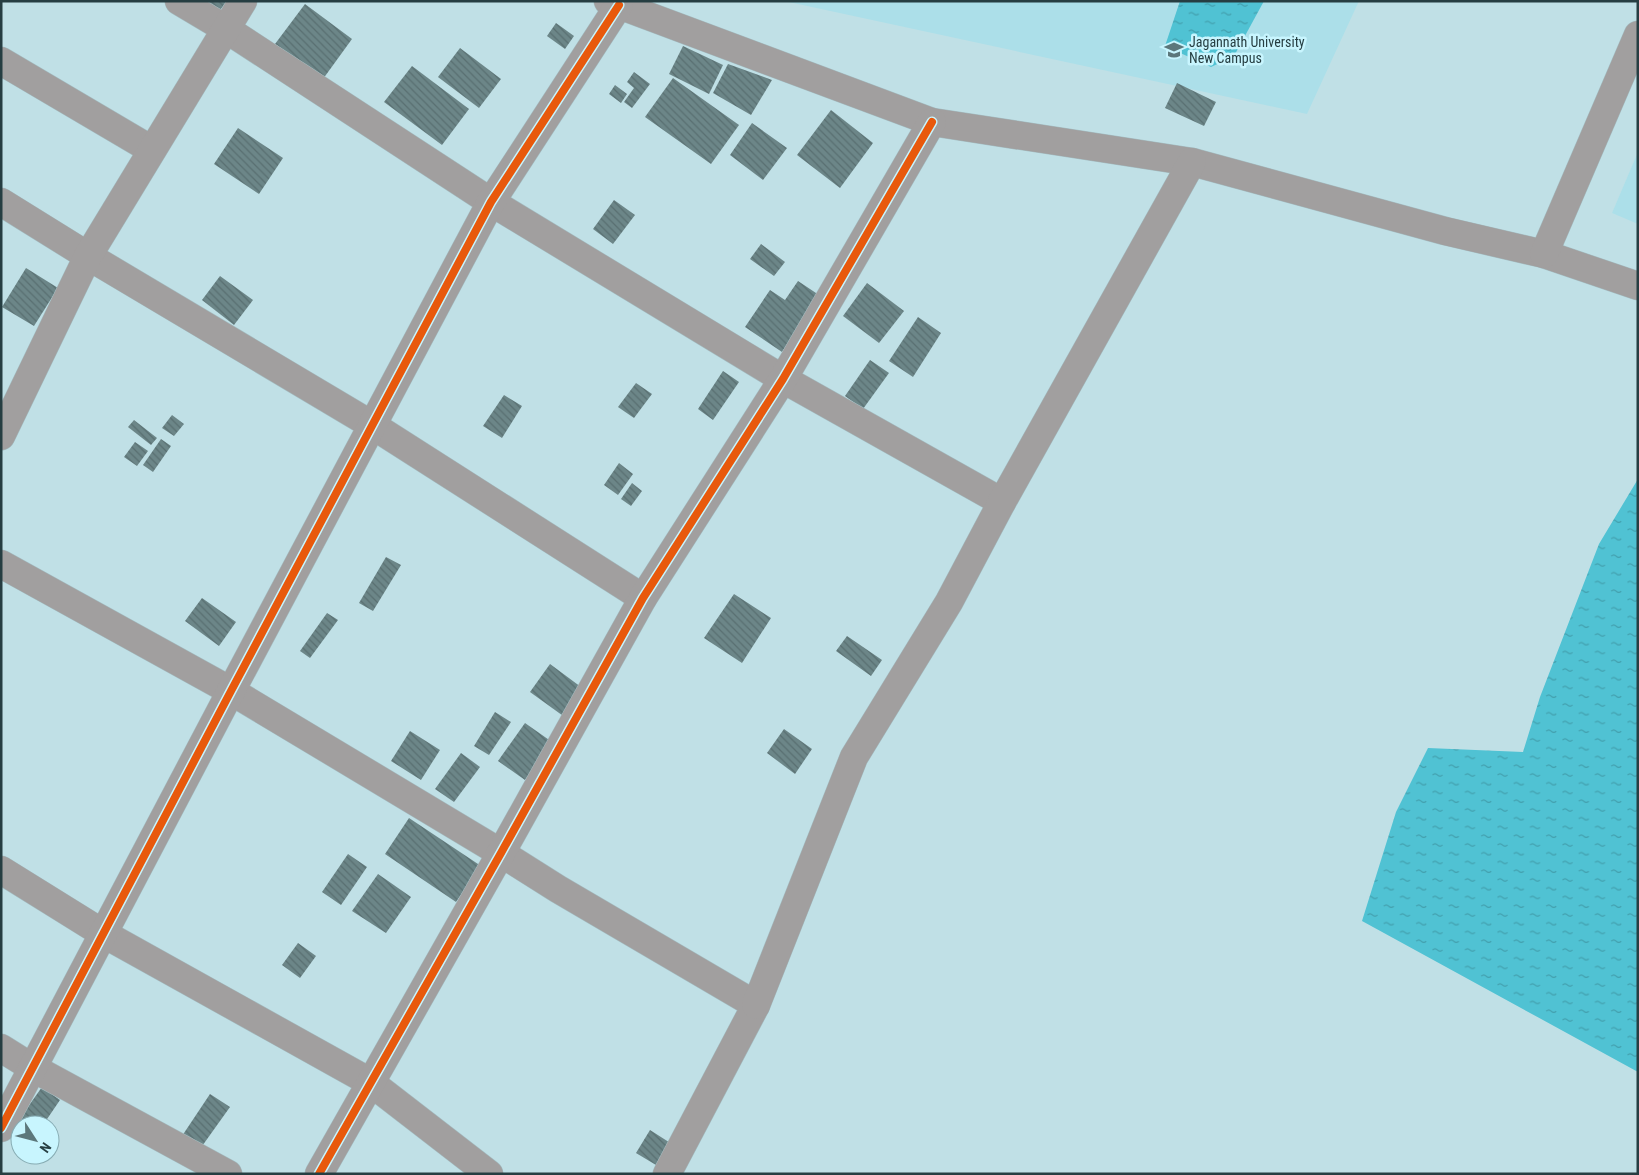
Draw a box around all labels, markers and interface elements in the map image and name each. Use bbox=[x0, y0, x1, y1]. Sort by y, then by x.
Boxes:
place label: Jagannath University New Campus bbox=[1189, 34, 1305, 66]
school or university icon: Jagannath University New Campus bbox=[1163, 39, 1185, 61]
north arrow bbox=[10, 1115, 60, 1165]
text: N bbox=[37, 1139, 55, 1156]

